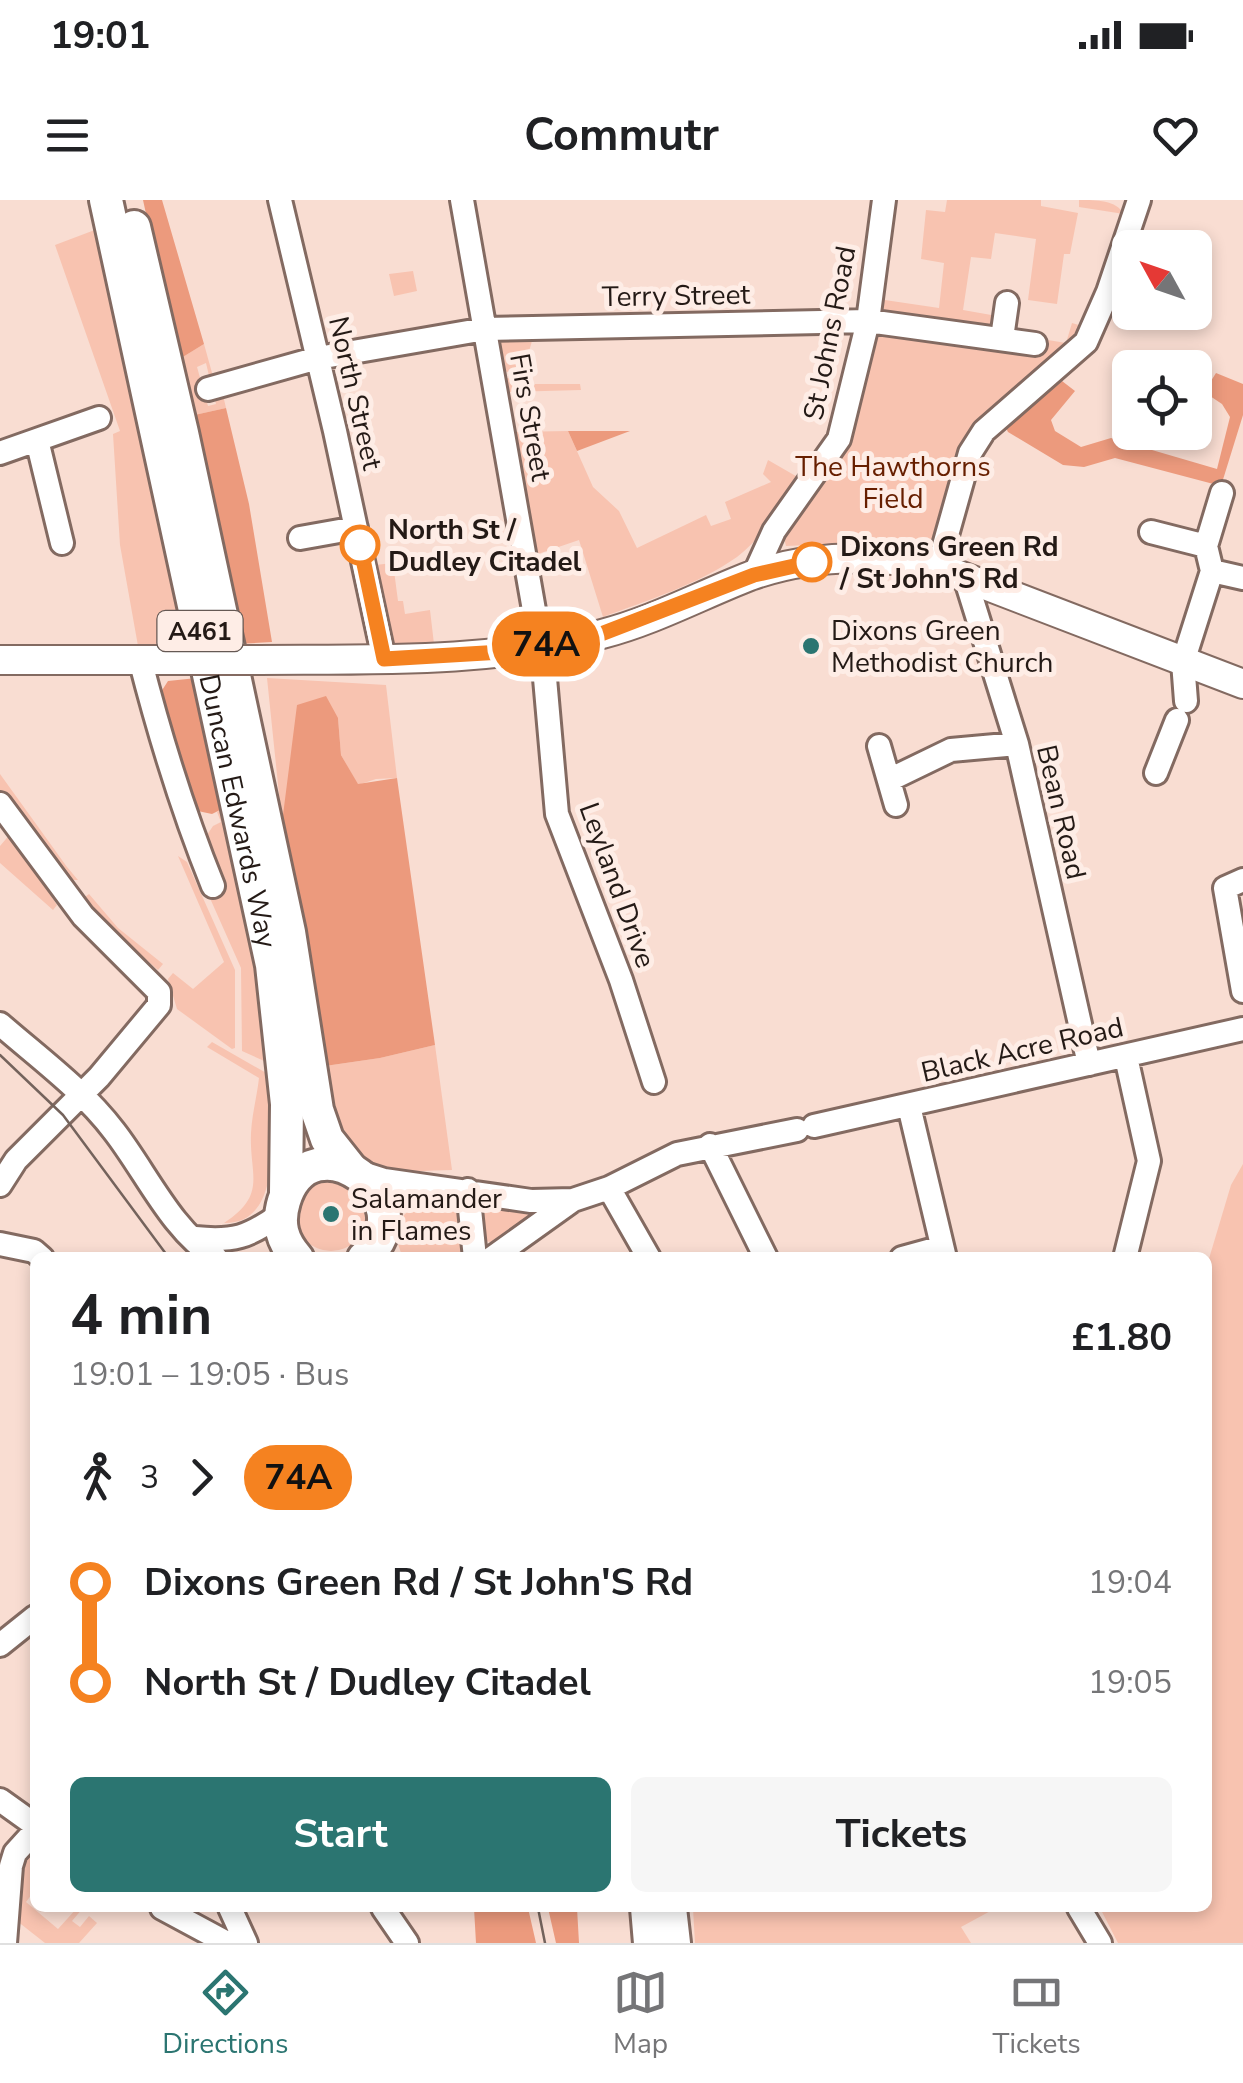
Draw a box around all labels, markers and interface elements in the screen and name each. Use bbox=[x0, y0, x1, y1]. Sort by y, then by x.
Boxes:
text: 19:01 bbox=[50, 10, 151, 61]
text: Commutr bbox=[524, 105, 719, 166]
icon: menu bbox=[40, 108, 95, 163]
icon: heart bbox=[1148, 108, 1203, 163]
north arrow bbox=[1112, 230, 1212, 330]
map controls bbox=[1112, 230, 1212, 450]
street label: St Johns Road bbox=[794, 243, 865, 423]
street label: Terry Street bbox=[601, 276, 751, 316]
street label: North Street bbox=[319, 313, 391, 474]
street label: Firs Street bbox=[500, 350, 560, 484]
button: locate bbox=[1112, 350, 1212, 450]
park label: The Hawthorns Field bbox=[795, 448, 991, 518]
place label: North St / Dudley Citadel bbox=[388, 511, 582, 581]
marker: North St / Dudley Citadel bbox=[341, 526, 379, 564]
place label: Dixons Green Rd / St John'S Rd bbox=[839, 528, 1058, 598]
marker: Dixons Green Rd / St John'S Rd bbox=[793, 543, 831, 581]
road number: A461 bbox=[158, 611, 242, 651]
line badge: 74A bbox=[488, 612, 604, 676]
place label: Dixons Green Methodist Church bbox=[831, 612, 1053, 682]
text: 74A bbox=[512, 621, 580, 668]
marker: Dixons Green Methodist Church bbox=[800, 635, 822, 657]
street label: Duncan Edwards Way bbox=[189, 671, 286, 952]
street label: Bean Road bbox=[1027, 741, 1095, 883]
street label: Leyland Drive bbox=[570, 797, 665, 973]
street label: Black Acre Road bbox=[917, 1008, 1127, 1092]
place label: Salamander in Flames bbox=[351, 1180, 502, 1250]
marker: Salamander in Flames bbox=[320, 1203, 342, 1225]
text: 4 min bbox=[70, 1278, 212, 1353]
text: £1.80 bbox=[1071, 1312, 1172, 1363]
text: 19:01 – 19:05 · Bus bbox=[70, 1353, 349, 1396]
icon: walk bbox=[70, 1450, 125, 1505]
icon: forward bbox=[174, 1450, 229, 1505]
text: 74A bbox=[264, 1454, 332, 1501]
text: 3 bbox=[140, 1456, 159, 1499]
text: Dixons Green Rd / St John'S Rd bbox=[144, 1557, 693, 1608]
text: 19:04 bbox=[1088, 1561, 1172, 1604]
text: North St / Dudley Citadel bbox=[144, 1657, 591, 1708]
text: 19:05 bbox=[1088, 1661, 1172, 1704]
button: Start bbox=[70, 1777, 611, 1892]
button: Tickets bbox=[631, 1777, 1172, 1892]
tab: Directions bbox=[162, 1965, 288, 2063]
tab: Map bbox=[613, 1965, 668, 2063]
tab: Tickets bbox=[993, 1965, 1081, 2063]

